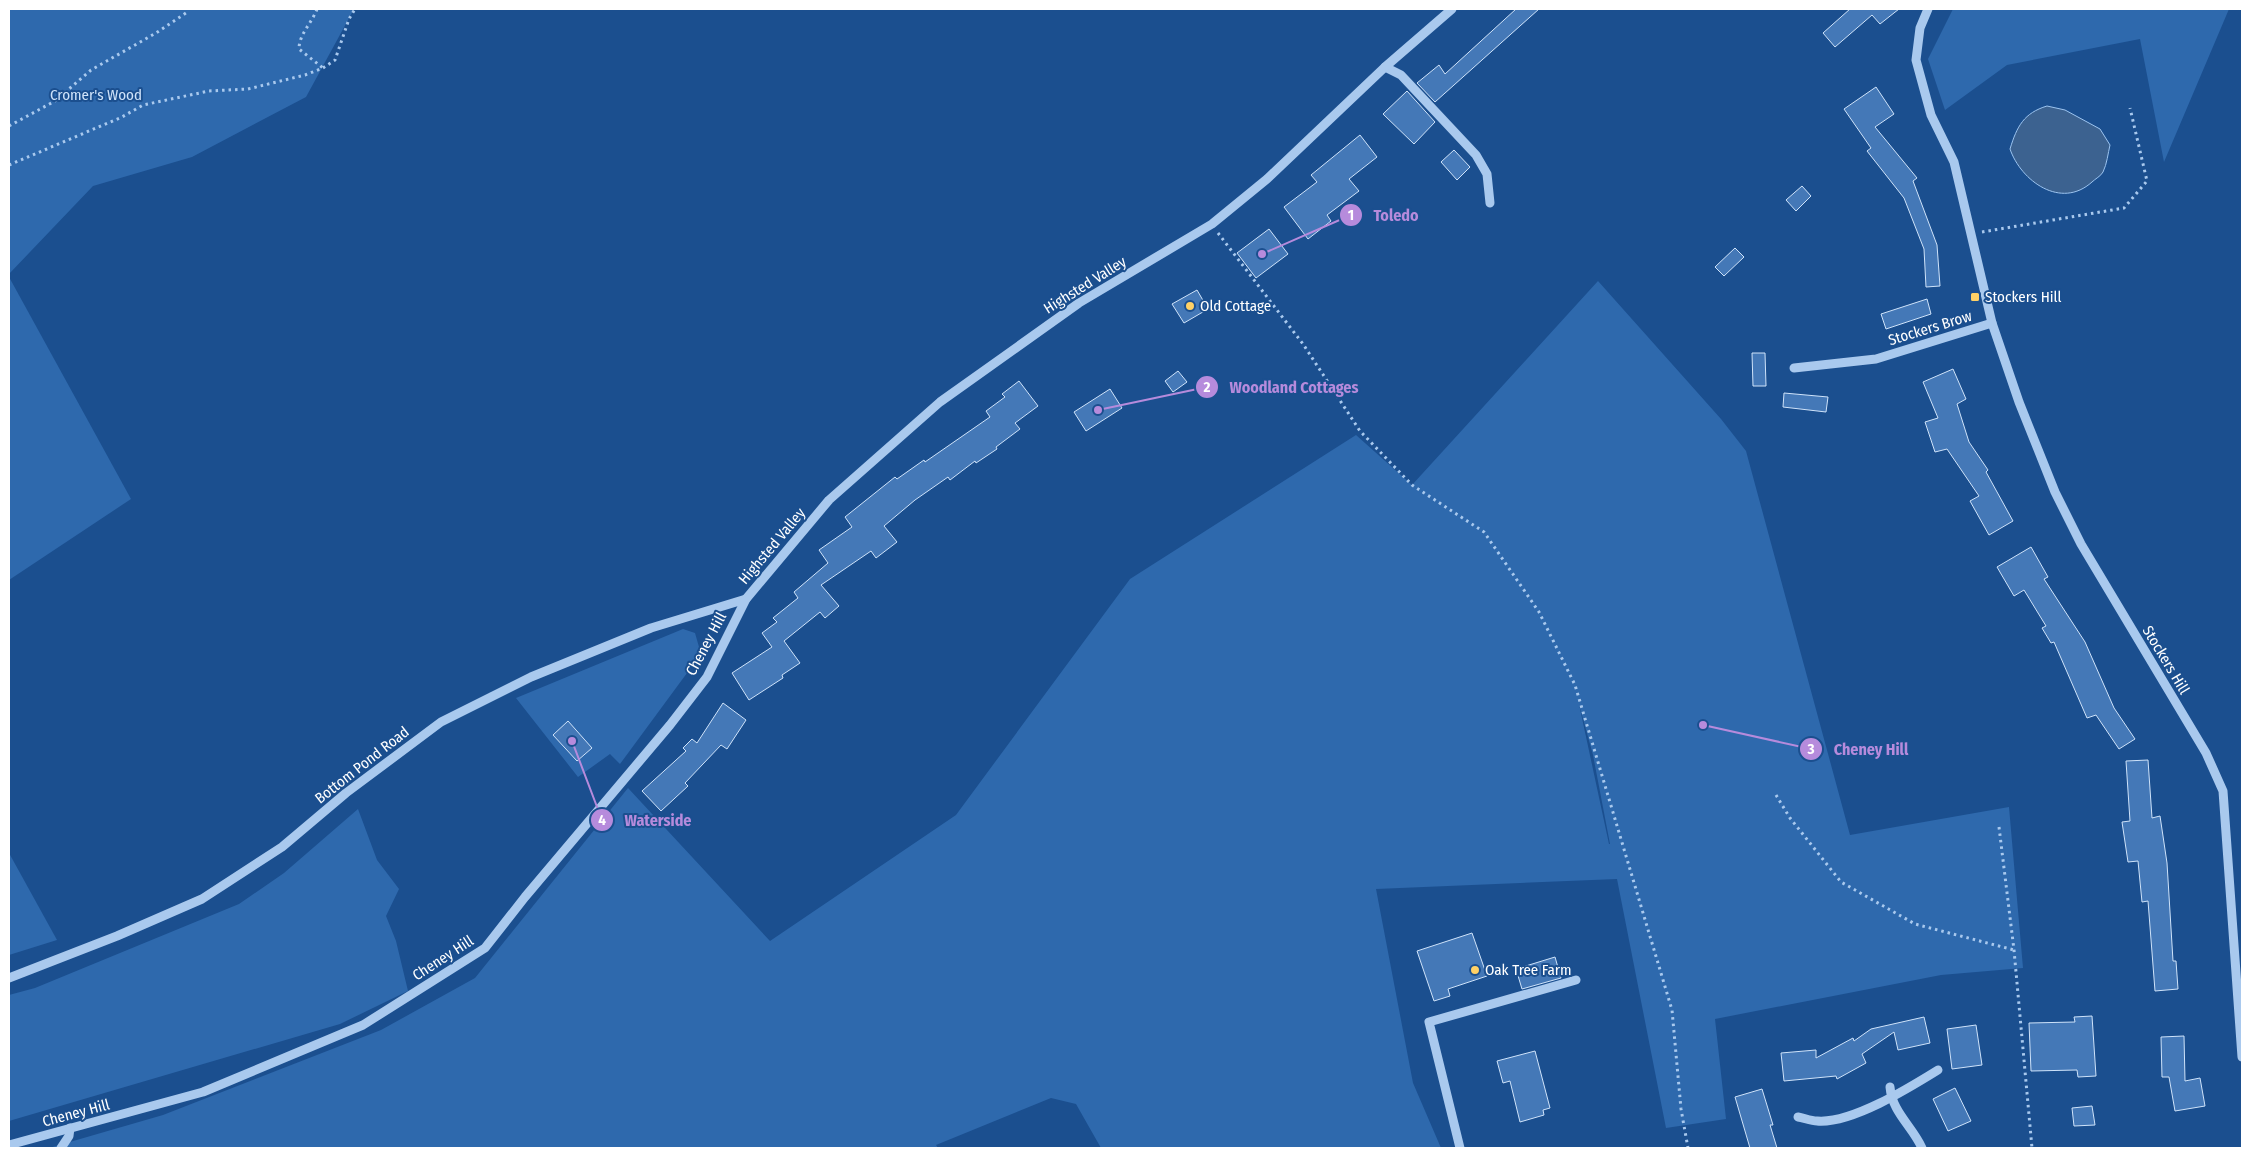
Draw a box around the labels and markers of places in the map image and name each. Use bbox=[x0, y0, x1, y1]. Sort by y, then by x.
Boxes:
callout: Toledo bbox=[1338, 199, 1429, 230]
place label: Stockers Hill bbox=[1985, 288, 2061, 306]
marker: Stockers Hill bbox=[1969, 291, 1981, 303]
place label: Old Cottage bbox=[1200, 297, 1271, 315]
marker: Old Cottage bbox=[1184, 300, 1196, 312]
callout: Woodland Cottages bbox=[1194, 372, 1368, 403]
callout: Cheney Hill bbox=[1798, 734, 1918, 765]
callout: Waterside bbox=[589, 804, 701, 835]
place label: Oak Tree Farm bbox=[1485, 961, 1572, 979]
marker: Oak Tree Farm bbox=[1469, 964, 1481, 976]

